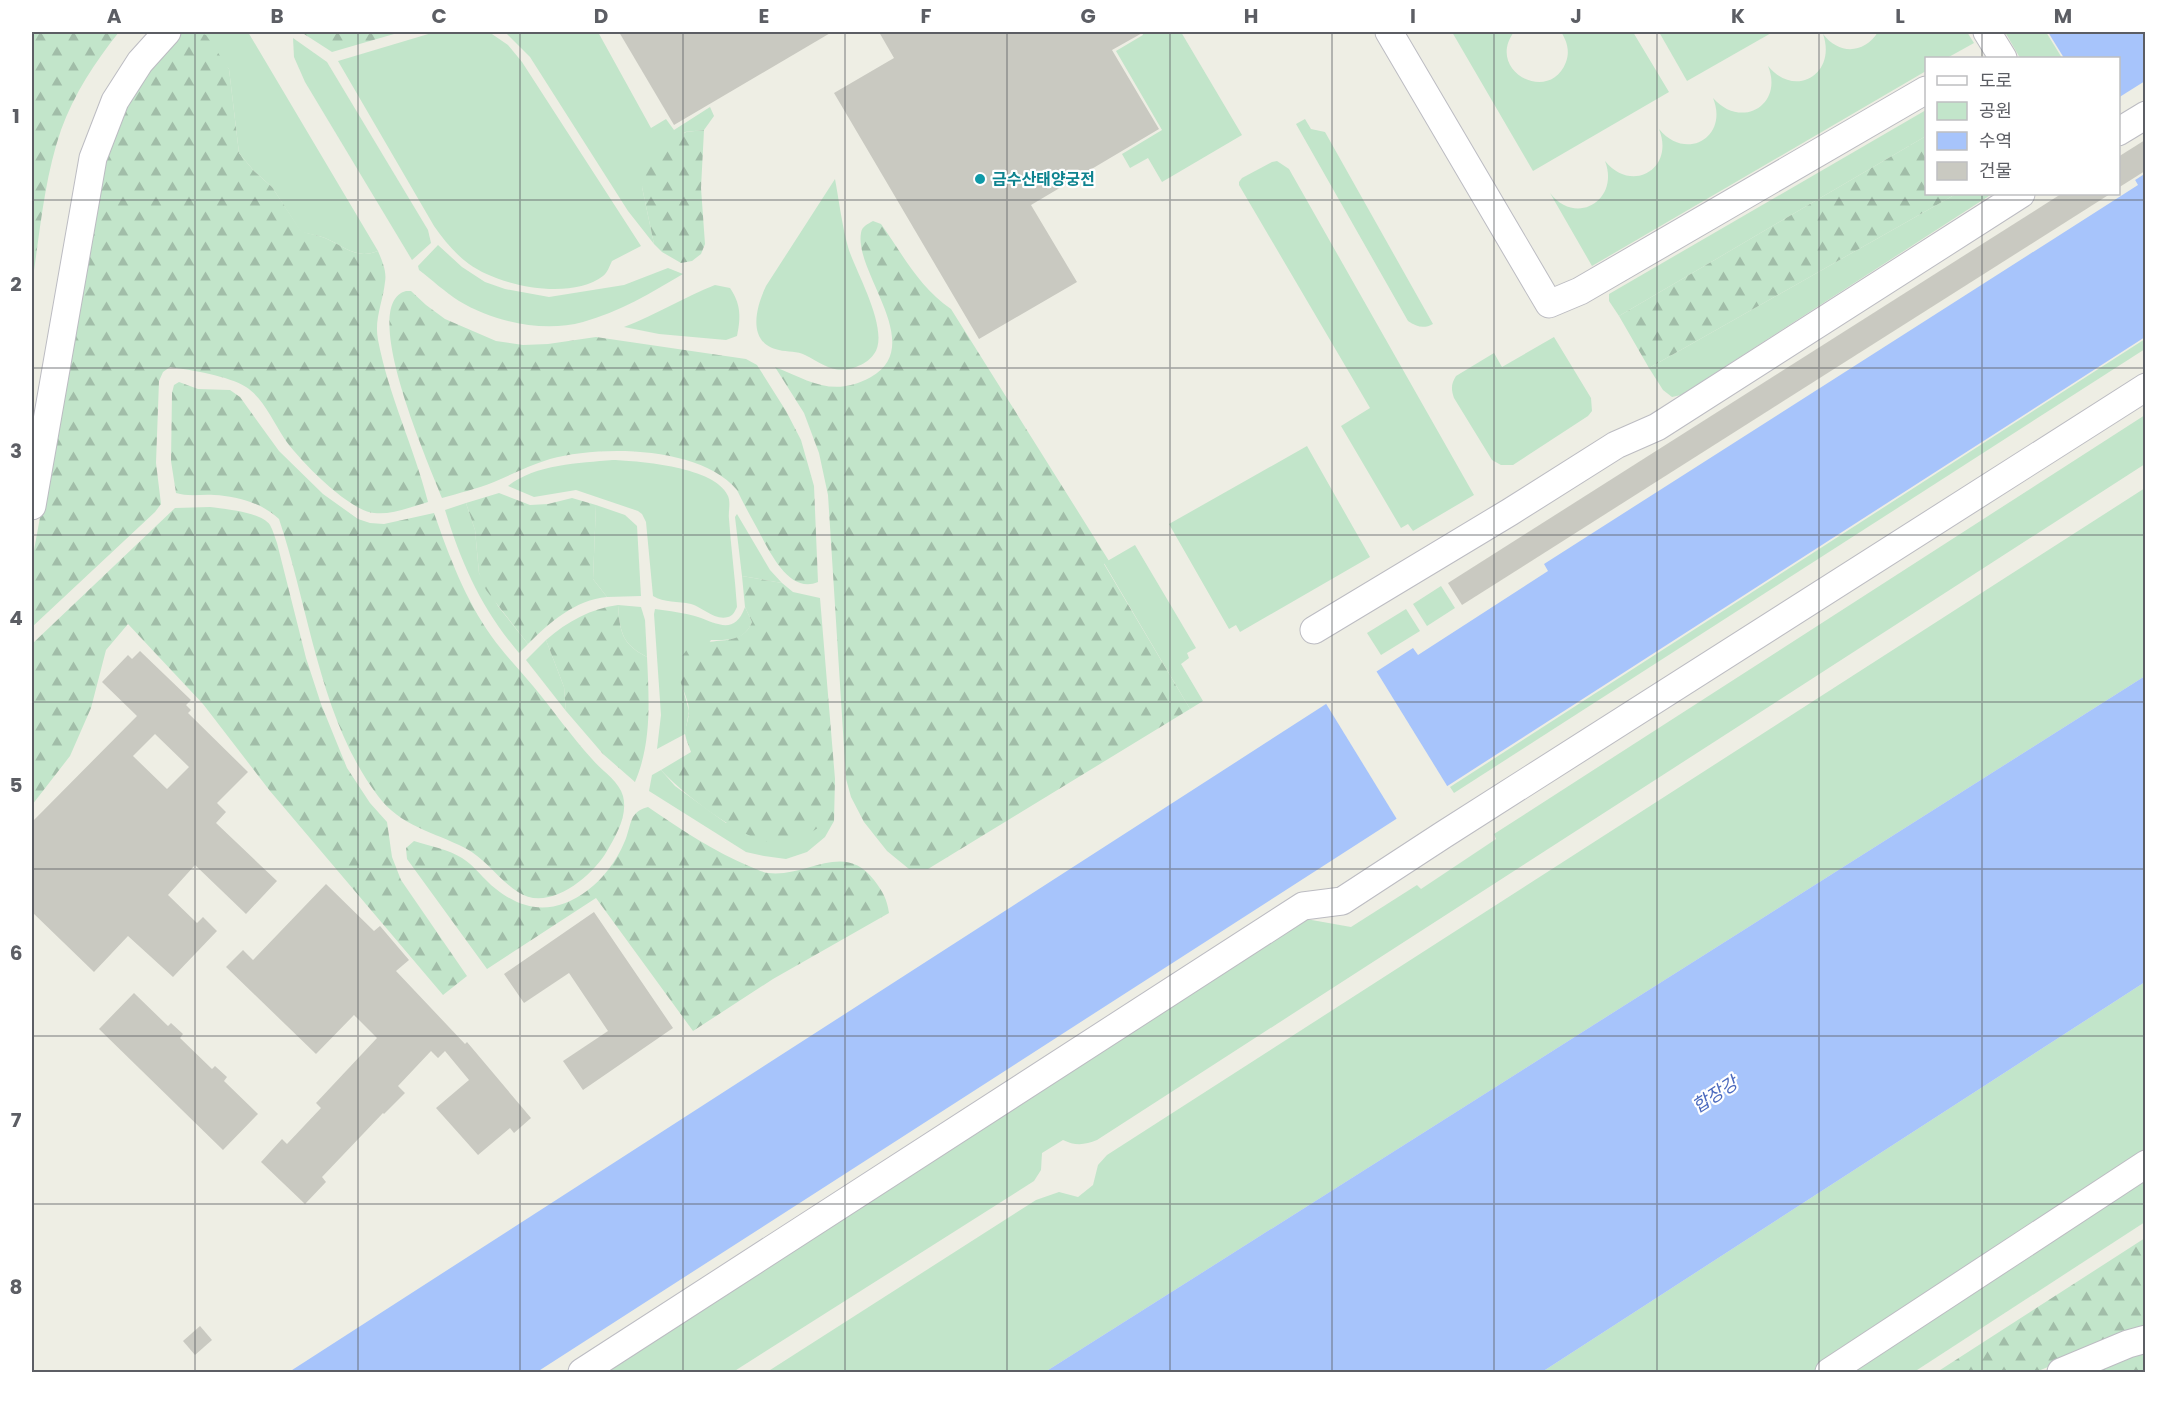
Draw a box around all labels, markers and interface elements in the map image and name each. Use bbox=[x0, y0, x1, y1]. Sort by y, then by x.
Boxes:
text: A bbox=[107, 2, 122, 30]
text: B bbox=[270, 2, 284, 30]
text: C bbox=[431, 2, 447, 30]
text: D bbox=[594, 2, 608, 30]
text: E bbox=[759, 2, 769, 30]
text: F bbox=[921, 2, 932, 30]
text: G bbox=[1080, 2, 1096, 30]
text: H bbox=[1244, 2, 1258, 30]
text: I bbox=[1410, 2, 1416, 30]
text: J bbox=[1570, 2, 1582, 30]
text: K bbox=[1731, 2, 1745, 30]
text: L bbox=[1895, 2, 1905, 30]
text: M bbox=[2054, 2, 2072, 30]
legend bbox=[1925, 57, 2120, 195]
text: 도로 bbox=[1979, 68, 2012, 93]
text: 공원 bbox=[1979, 98, 2012, 123]
text: 1 bbox=[12, 102, 20, 130]
text: 수역 bbox=[1979, 128, 2012, 153]
text: 건물 bbox=[1979, 158, 2012, 183]
place label: 금수산태양궁전 bbox=[992, 168, 1095, 191]
marker: 금수산태양궁전 bbox=[973, 172, 987, 186]
text: 2 bbox=[10, 270, 22, 298]
text: 3 bbox=[10, 437, 22, 465]
text: 4 bbox=[9, 604, 23, 632]
text: 5 bbox=[10, 771, 23, 799]
text: 6 bbox=[10, 939, 22, 967]
water label: 합장강 bbox=[1687, 1069, 1744, 1119]
text: 7 bbox=[11, 1106, 22, 1134]
text: 8 bbox=[10, 1273, 22, 1301]

